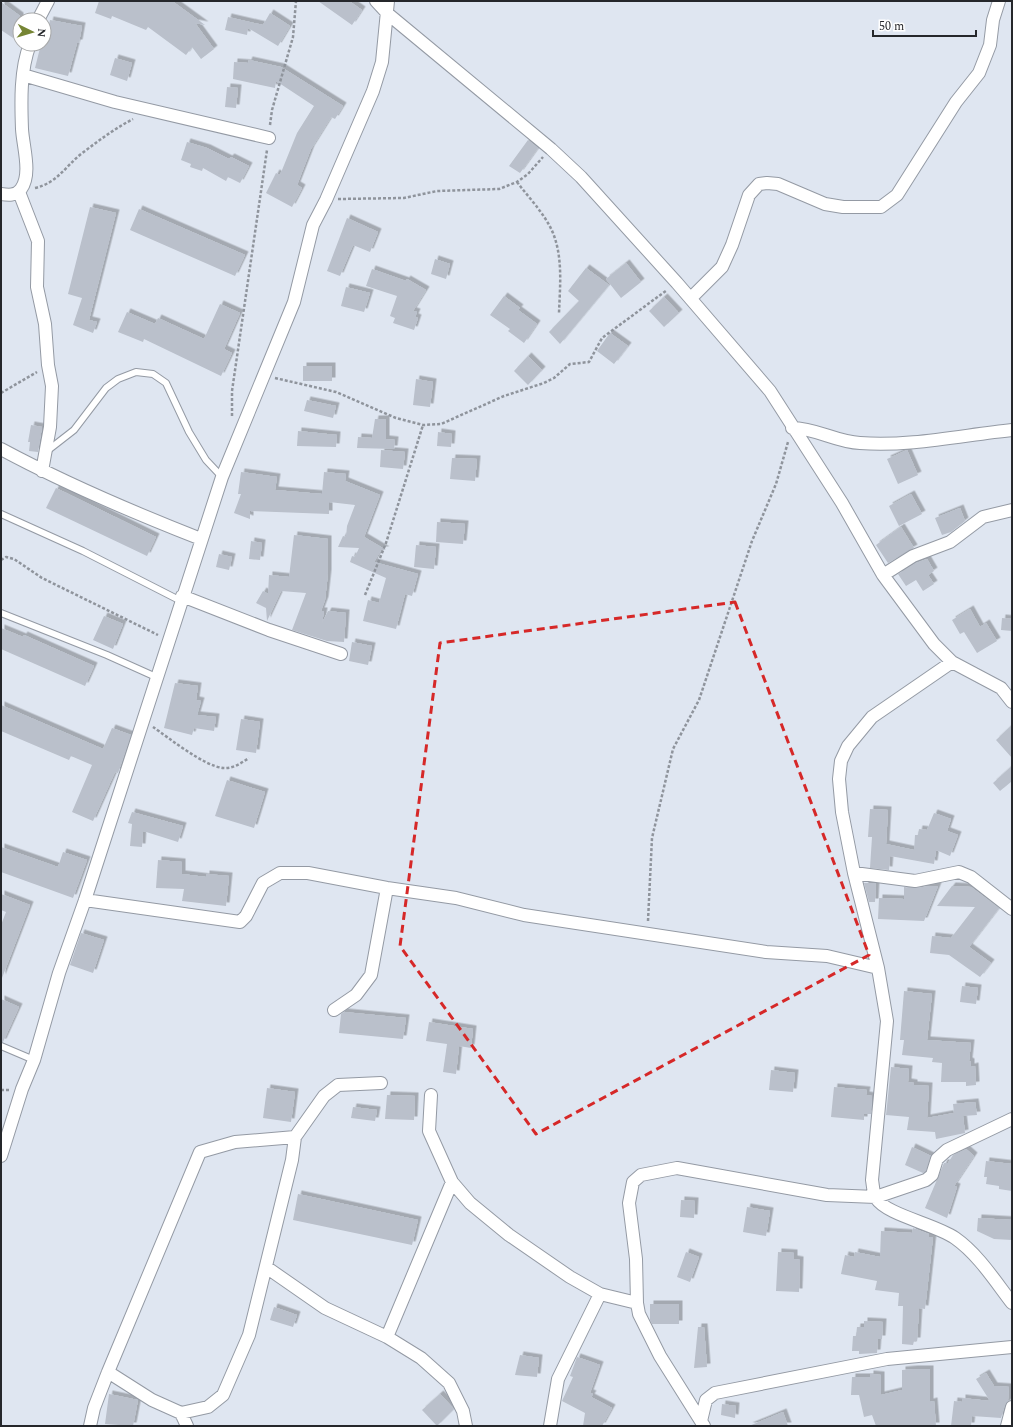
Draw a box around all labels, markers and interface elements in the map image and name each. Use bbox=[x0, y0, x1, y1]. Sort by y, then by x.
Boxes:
north arrow bbox=[12, 12, 52, 52]
scale bar bbox=[873, 12, 976, 38]
text: 50 m bbox=[879, 17, 904, 36]
text: N bbox=[33, 28, 50, 38]

